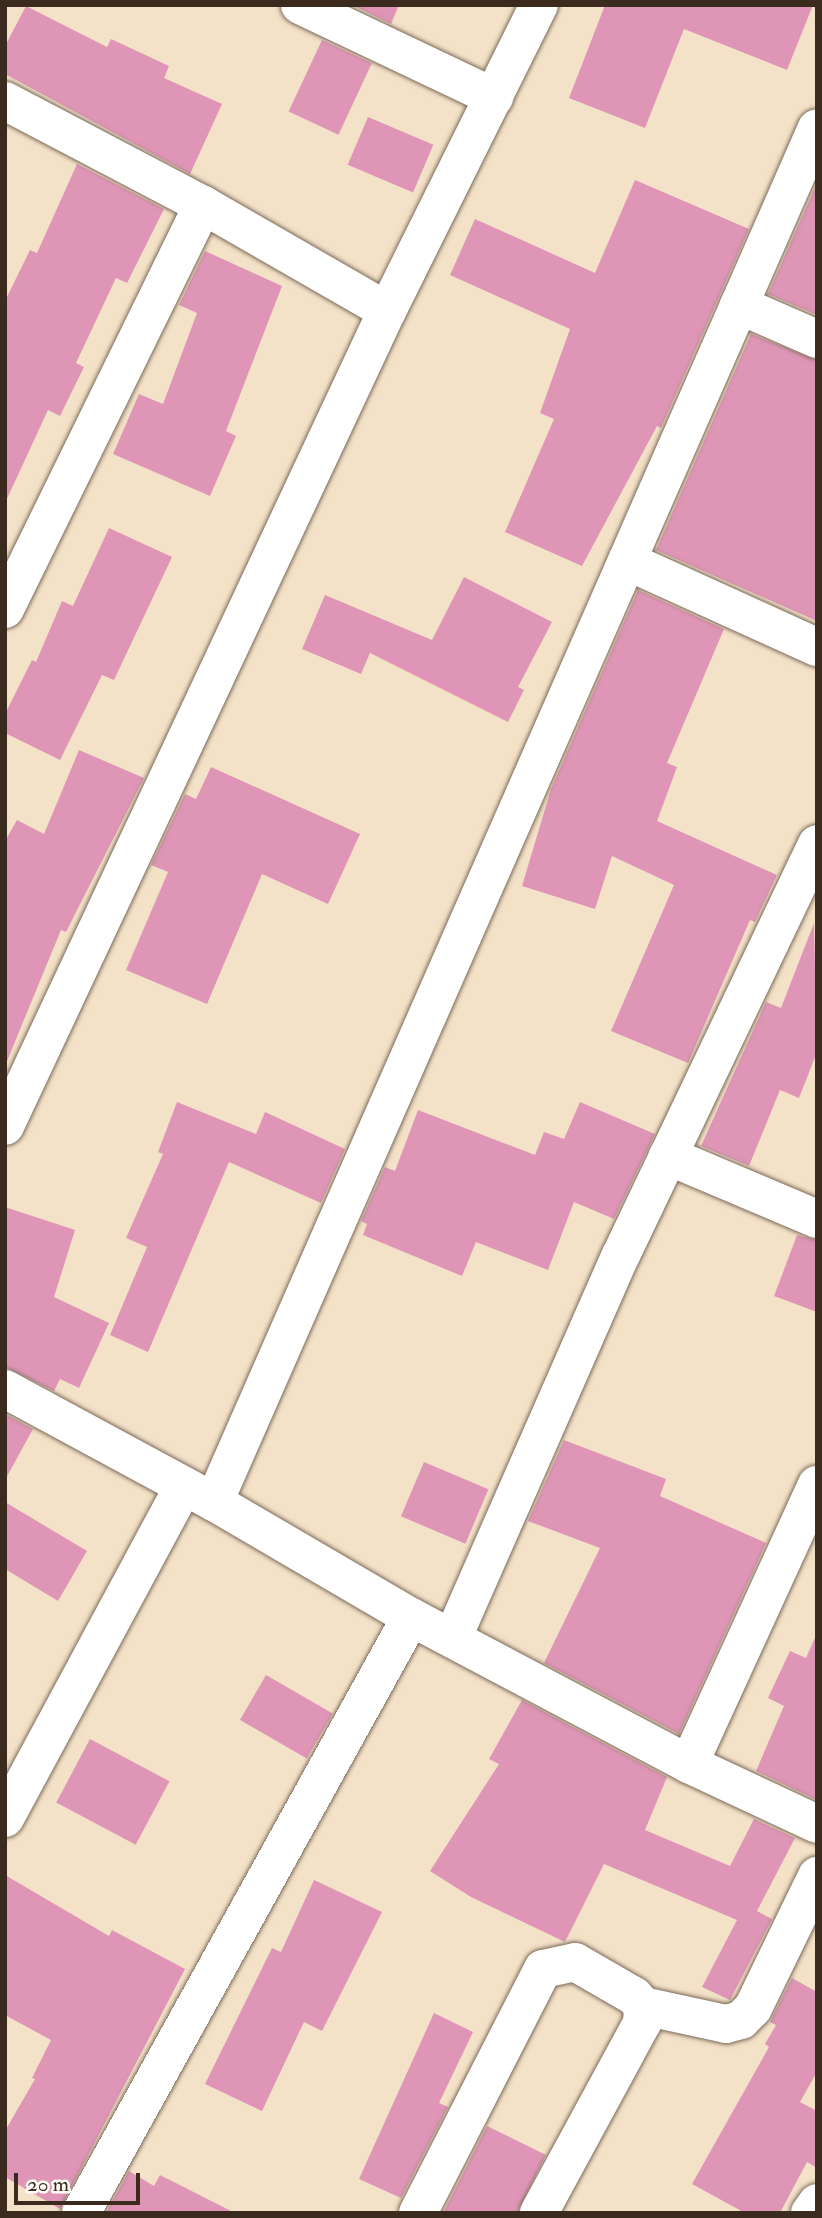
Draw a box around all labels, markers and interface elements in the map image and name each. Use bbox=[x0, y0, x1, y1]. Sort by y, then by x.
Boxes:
scale bar bbox=[18, 2158, 144, 2202]
text: 20 m bbox=[27, 2171, 69, 2198]

